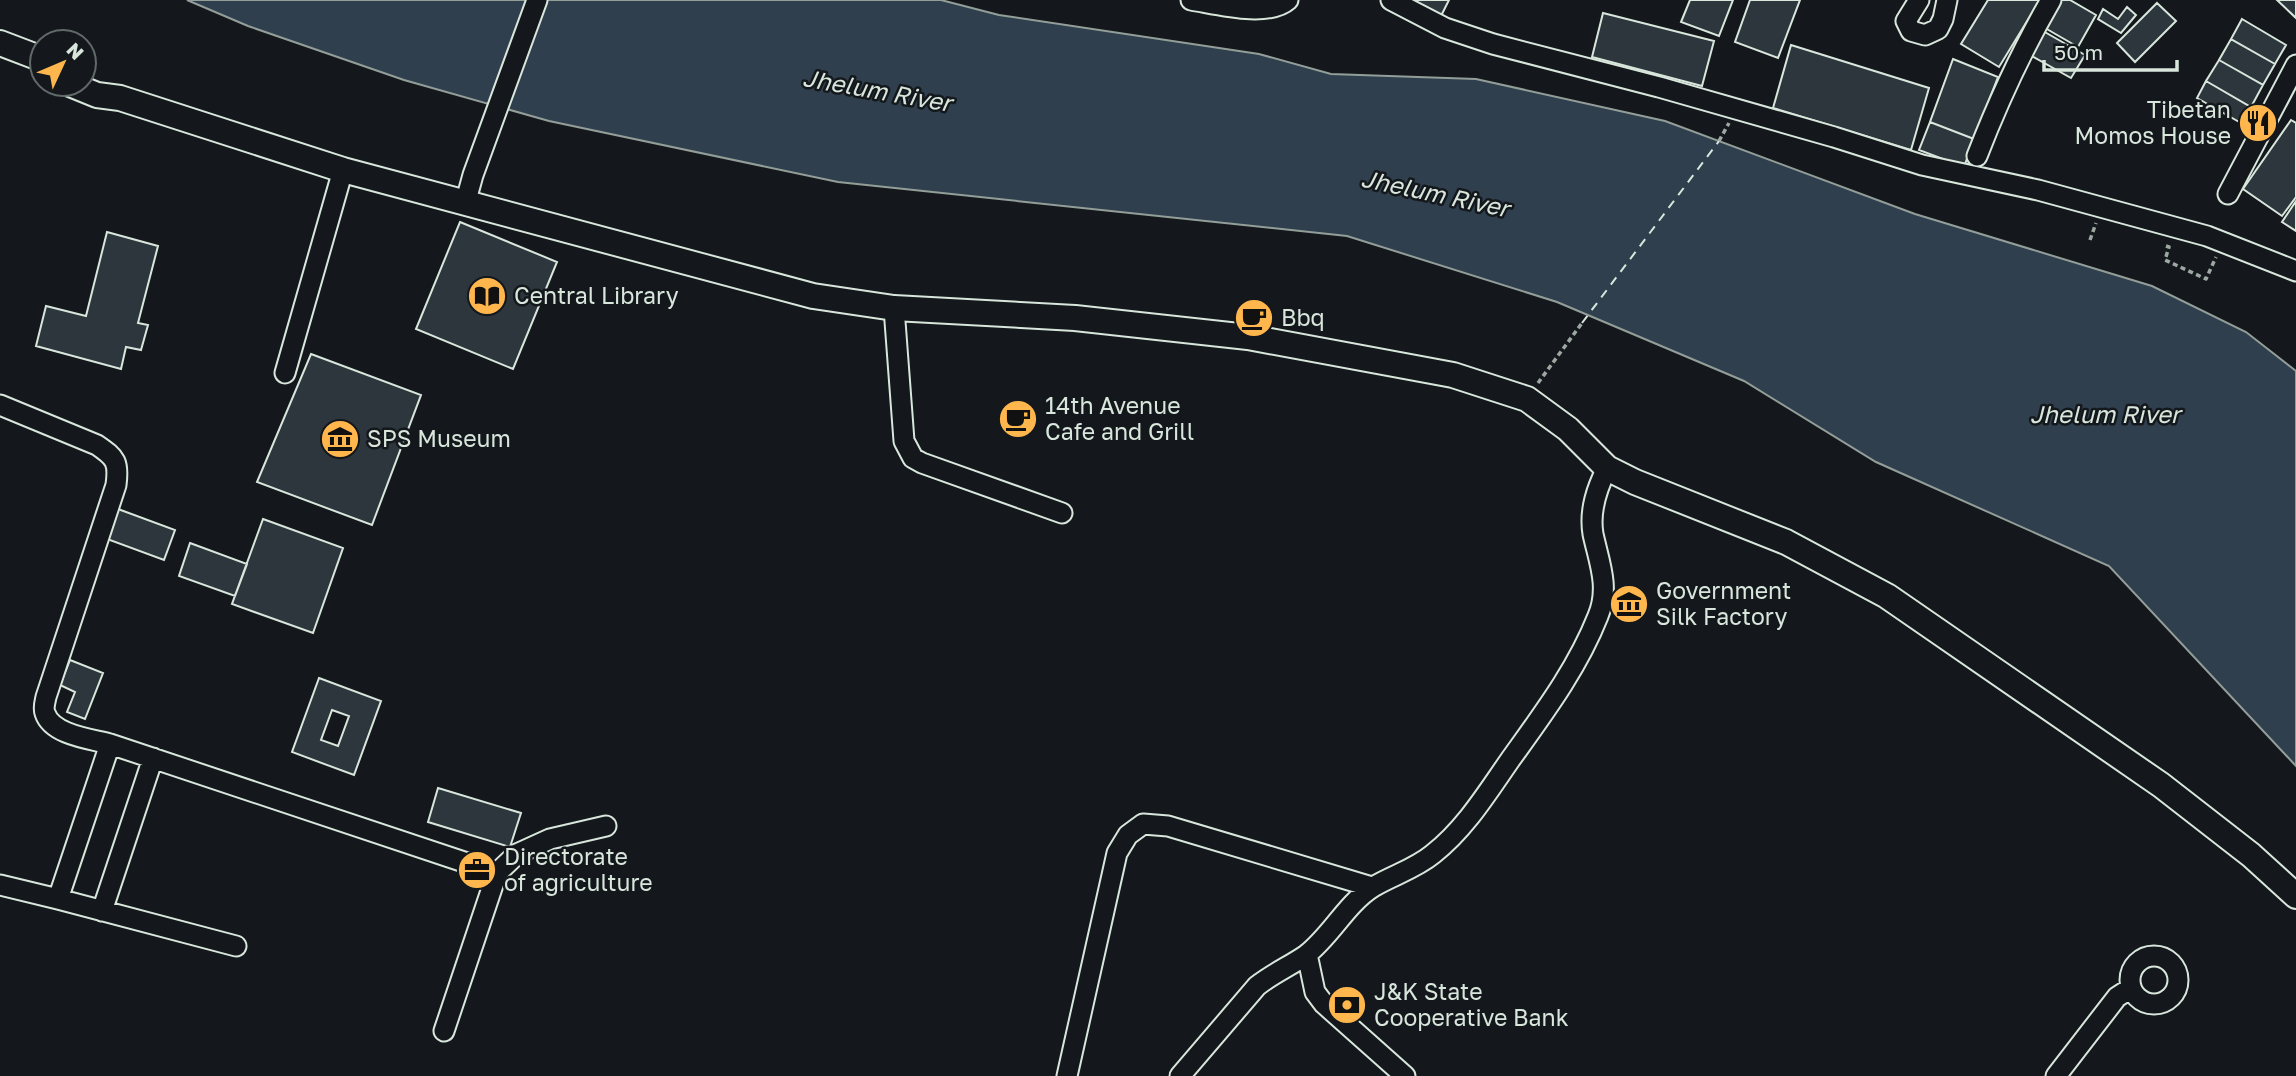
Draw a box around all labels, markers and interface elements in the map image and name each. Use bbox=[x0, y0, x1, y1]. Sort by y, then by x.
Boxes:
north arrow bbox=[28, 28, 98, 98]
scale bar bbox=[2044, 28, 2177, 72]
text: N bbox=[62, 38, 89, 64]
text: 50 m bbox=[2054, 39, 2103, 65]
water label: Jhelum River bbox=[801, 62, 957, 117]
place label: Tibetan Momos House bbox=[2075, 95, 2231, 149]
restaurant icon: Tibetan Momos House bbox=[2237, 102, 2279, 144]
water label: Jhelum River bbox=[1359, 163, 1515, 223]
library icon: Central Library bbox=[466, 275, 508, 317]
place label: Central Library bbox=[514, 281, 679, 309]
cafe icon: Bbq bbox=[1233, 297, 1275, 339]
place label: Bbq bbox=[1281, 303, 1325, 331]
place label: 14th Avenue Cafe and Grill bbox=[1045, 391, 1194, 445]
cafe icon: 14th Avenue Cafe and Grill bbox=[997, 398, 1039, 440]
water label: Jhelum River bbox=[2030, 399, 2184, 428]
museum icon: SPS Museum bbox=[319, 418, 361, 460]
place label: SPS Museum bbox=[367, 424, 511, 452]
place label: Government Silk Factory bbox=[1656, 576, 1791, 630]
museum icon: Government Silk Factory bbox=[1608, 583, 1650, 625]
place label: Directorate of agriculture bbox=[504, 842, 653, 896]
office icon: Directorate of agriculture bbox=[456, 849, 498, 891]
place label: J&K State Cooperative Bank bbox=[1374, 977, 1569, 1031]
bank icon: J&K State Cooperative Bank bbox=[1326, 984, 1368, 1026]

